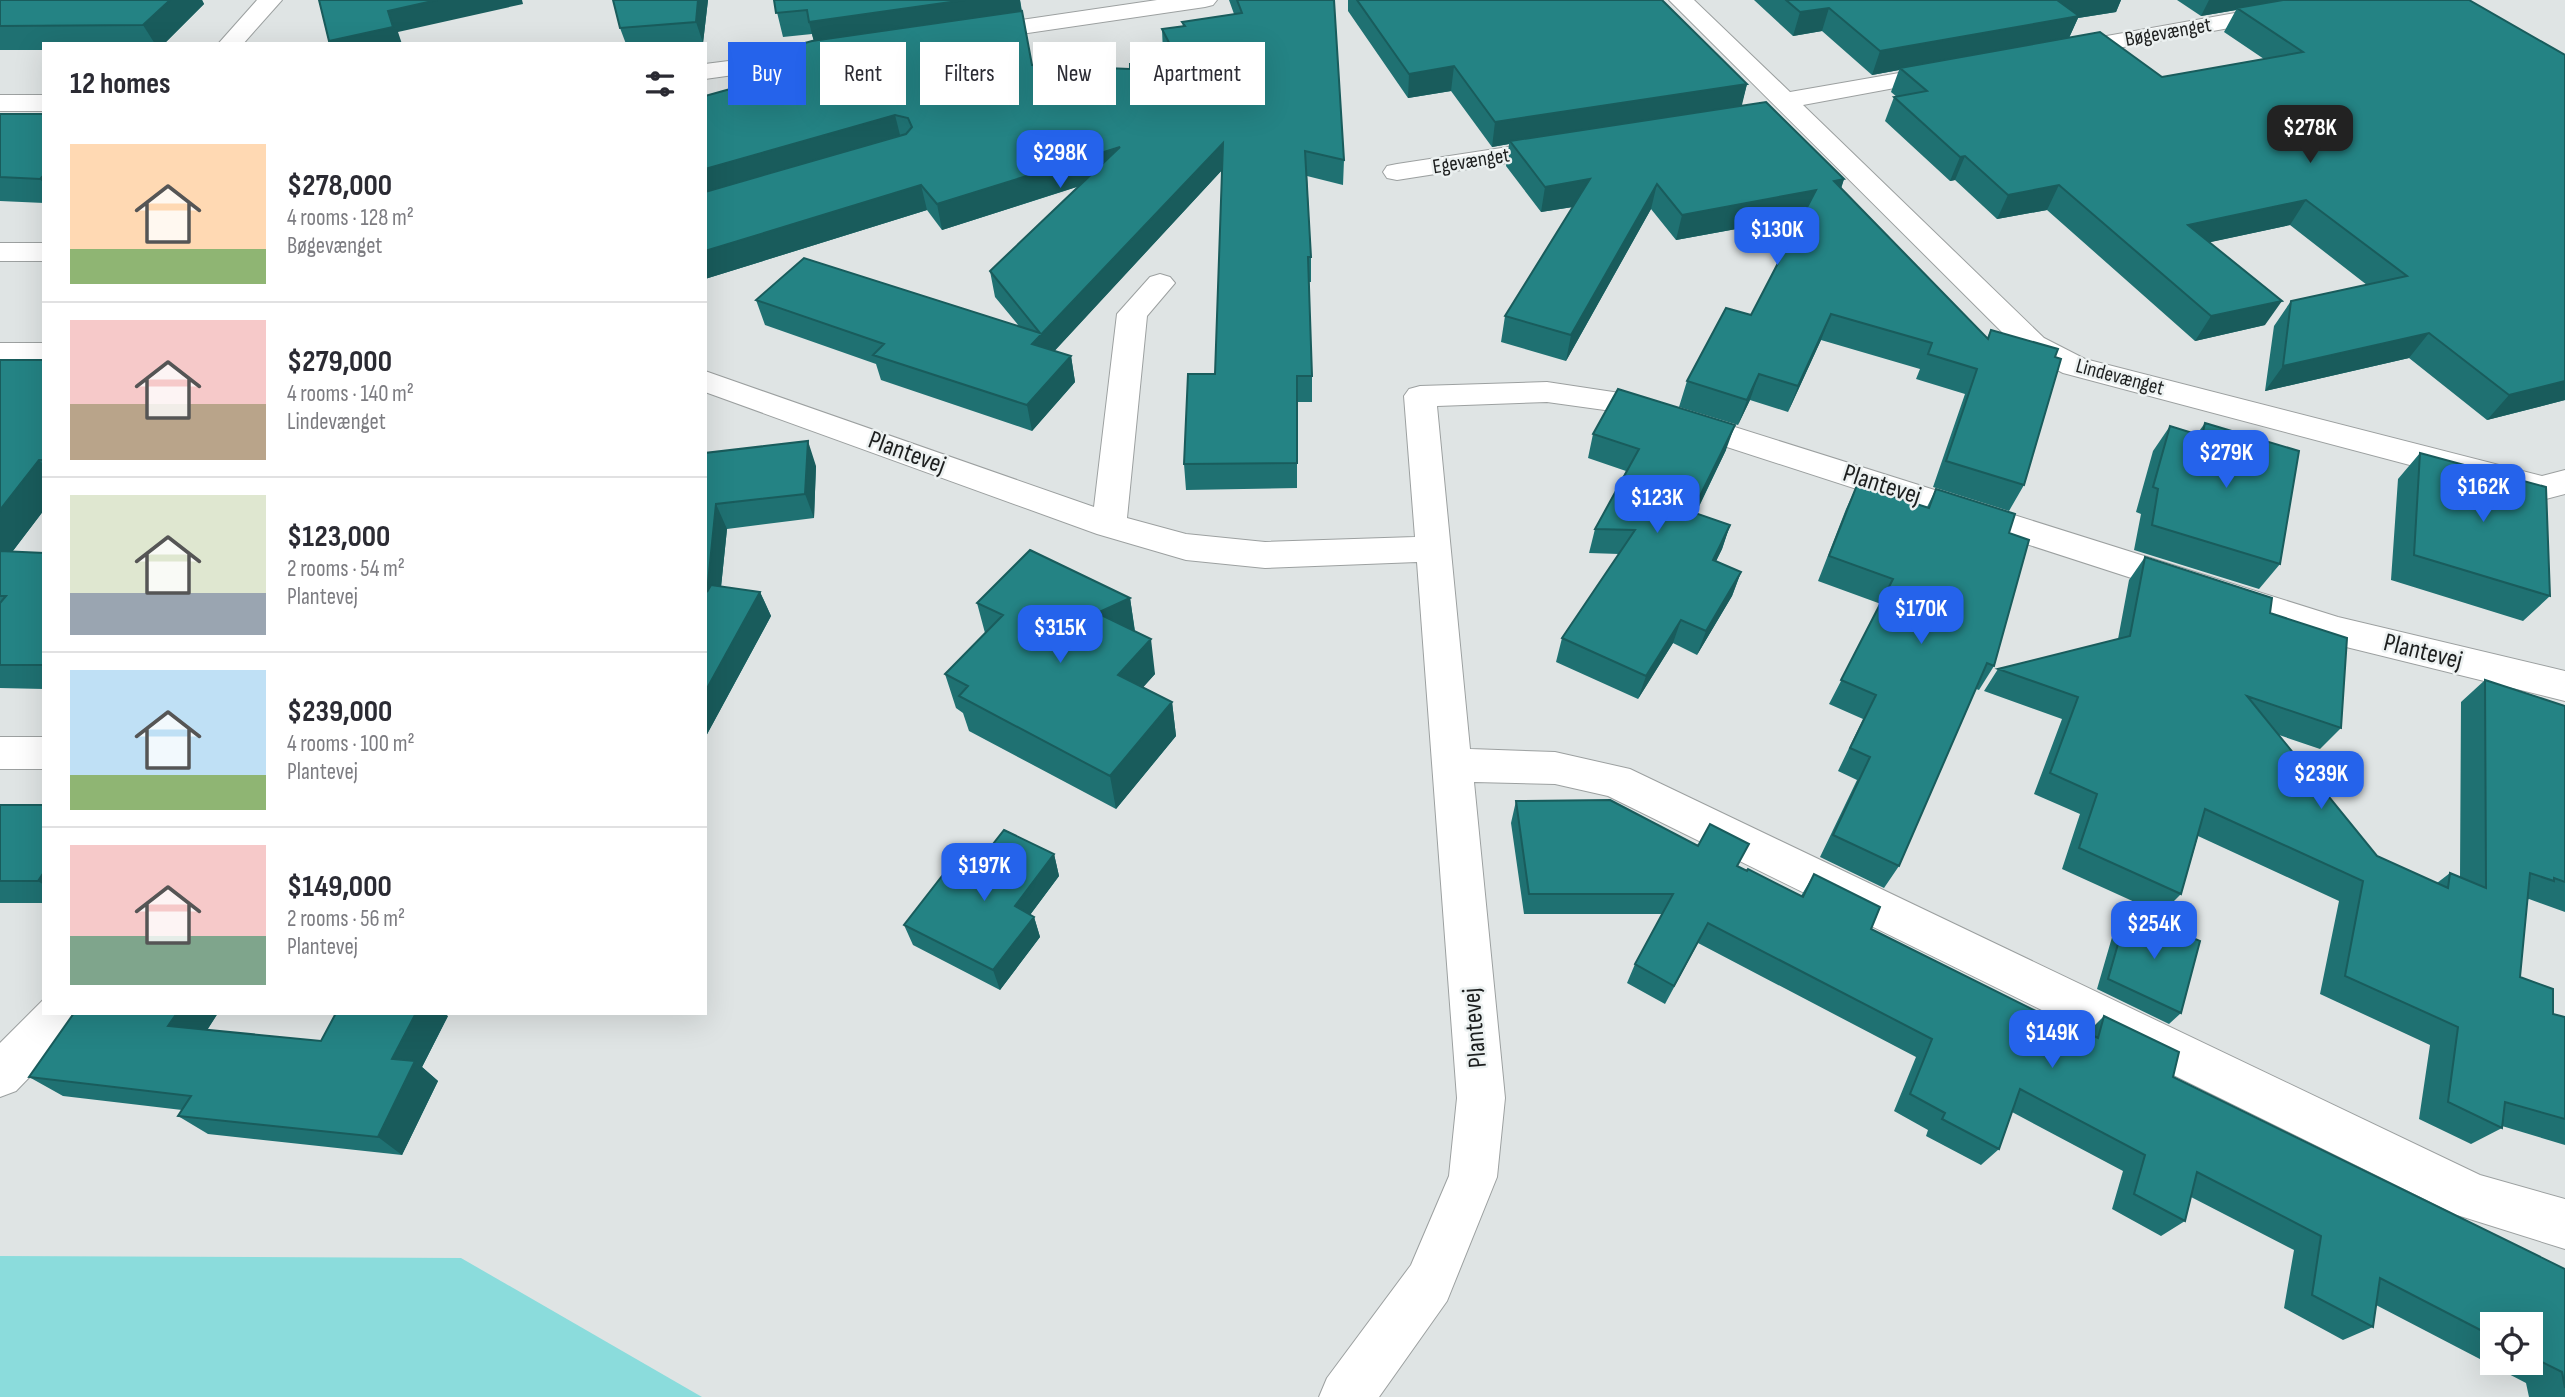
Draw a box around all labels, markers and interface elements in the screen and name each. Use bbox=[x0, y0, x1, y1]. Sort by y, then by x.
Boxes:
street label: Bøgevænget bbox=[2123, 12, 2213, 52]
chip: Buy bbox=[728, 42, 806, 105]
chip: Rent bbox=[820, 42, 906, 105]
chip: Filters bbox=[920, 42, 1019, 105]
chip: New bbox=[1033, 42, 1116, 105]
chip: Apartment bbox=[1130, 42, 1265, 105]
icon: filters bbox=[641, 65, 679, 103]
text: 12 homes bbox=[70, 66, 171, 102]
pin: $278K bbox=[2261, 106, 2359, 165]
text: $278K bbox=[2283, 114, 2337, 142]
pin: $298K bbox=[1011, 130, 1109, 190]
text: $298K bbox=[1033, 139, 1087, 167]
street label: Egevænget bbox=[1431, 143, 1511, 179]
text: $278,000 bbox=[287, 168, 392, 204]
icon: home bbox=[126, 172, 210, 256]
text: 4 rooms · 128 m² bbox=[287, 204, 414, 232]
pin: $130K bbox=[1728, 208, 1826, 267]
text: $130K bbox=[1750, 216, 1804, 244]
text: Bøgevænget bbox=[287, 232, 382, 260]
text: $279,000 bbox=[287, 344, 392, 380]
icon: home bbox=[126, 348, 210, 432]
street label: Lindevænget bbox=[2073, 353, 2167, 401]
text: 4 rooms · 140 m² bbox=[287, 380, 414, 408]
text: Lindevænget bbox=[287, 408, 386, 436]
street label: Plantevej bbox=[864, 425, 950, 481]
pin: $279K bbox=[2177, 430, 2275, 490]
text: $279K bbox=[2199, 439, 2253, 467]
street label: Plantevej bbox=[1839, 458, 1925, 512]
pin: $162K bbox=[2434, 464, 2532, 524]
text: $162K bbox=[2456, 473, 2510, 501]
pin: $123K bbox=[1608, 476, 1706, 535]
text: $123K bbox=[1631, 484, 1683, 512]
text: $123,000 bbox=[287, 519, 390, 555]
icon: home bbox=[126, 523, 210, 607]
text: 2 rooms · 54 m² bbox=[287, 555, 405, 583]
text: Plantevej bbox=[287, 583, 358, 611]
pin: $170K bbox=[1872, 586, 1970, 646]
text: $170K bbox=[1895, 595, 1947, 623]
pin: $315K bbox=[1011, 606, 1109, 665]
text: $315K bbox=[1034, 614, 1086, 642]
street label: Plantevej bbox=[2380, 627, 2466, 677]
text: $239,000 bbox=[287, 694, 392, 730]
icon: home bbox=[126, 698, 210, 782]
text: 4 rooms · 100 m² bbox=[287, 730, 415, 758]
pin: $239K bbox=[2272, 752, 2370, 811]
text: Plantevej bbox=[287, 758, 358, 786]
text: $239K bbox=[2294, 760, 2348, 788]
pin: $197K bbox=[935, 844, 1033, 903]
text: $197K bbox=[957, 852, 1011, 880]
text: $149,000 bbox=[287, 869, 392, 905]
icon: home bbox=[126, 873, 210, 957]
pin: $254K bbox=[2105, 902, 2203, 961]
text: 2 rooms · 56 m² bbox=[287, 905, 405, 933]
text: $254K bbox=[2127, 910, 2181, 938]
text: Plantevej bbox=[287, 933, 358, 961]
street label: Plantevej bbox=[1456, 987, 1494, 1069]
pin: $149K bbox=[2003, 1010, 2101, 1070]
text: $149K bbox=[2025, 1019, 2079, 1047]
map controls bbox=[2480, 1312, 2543, 1375]
button: locate bbox=[2480, 1312, 2543, 1375]

